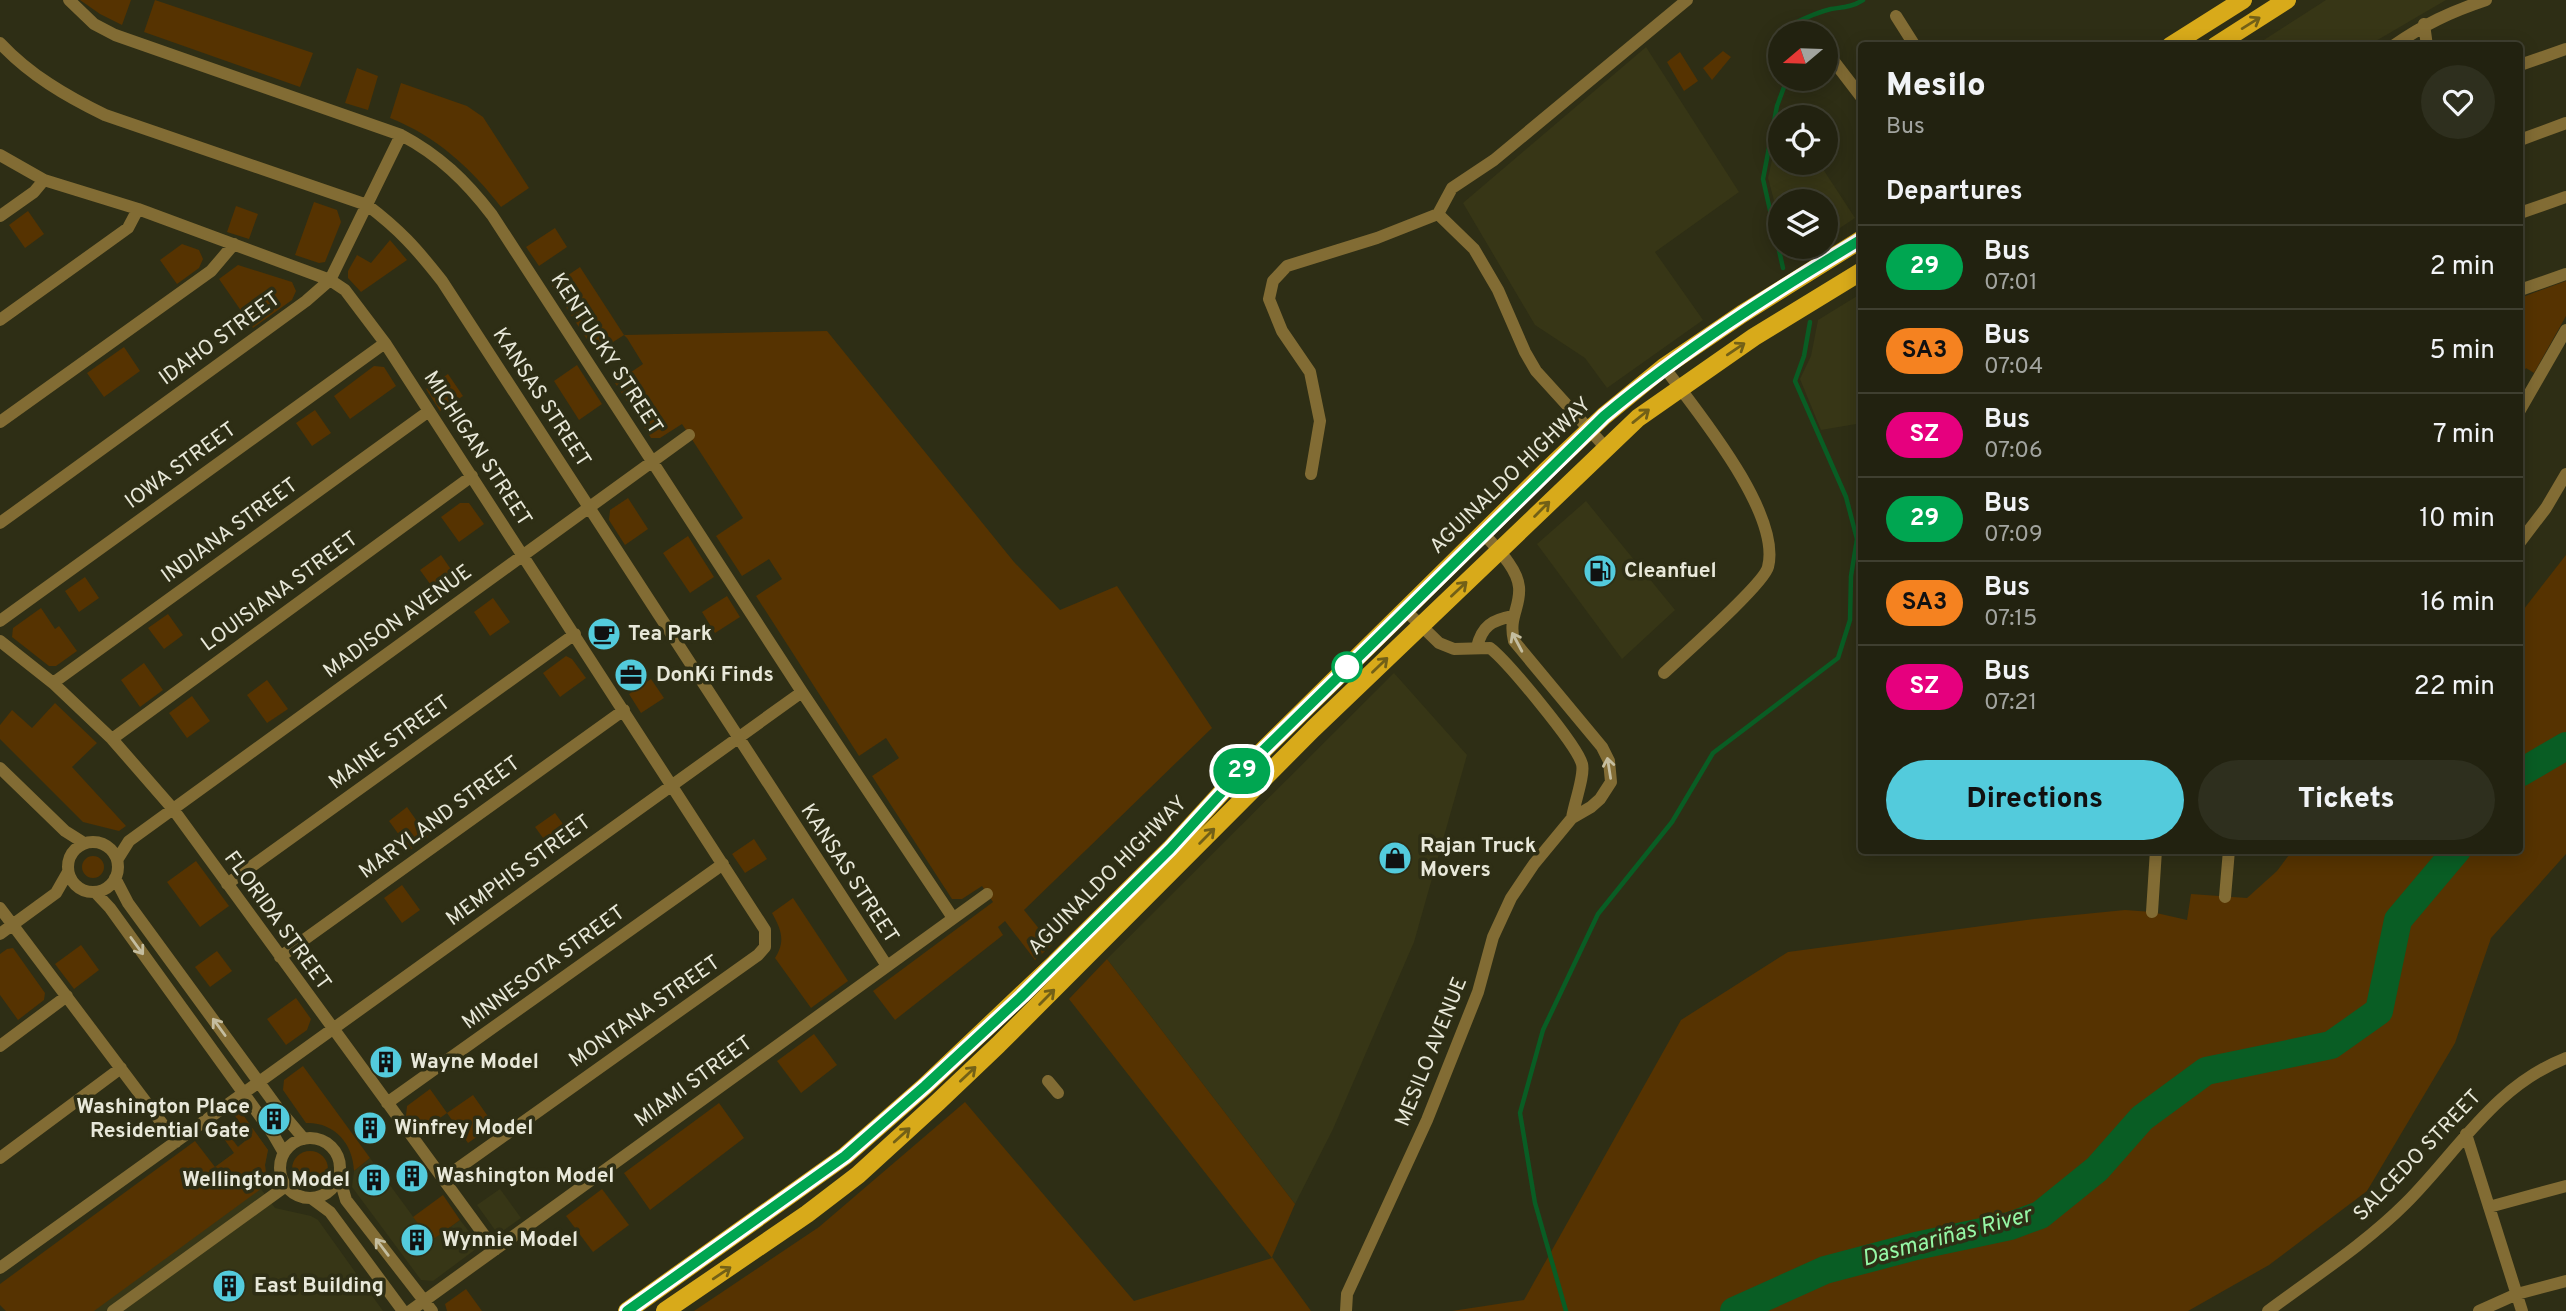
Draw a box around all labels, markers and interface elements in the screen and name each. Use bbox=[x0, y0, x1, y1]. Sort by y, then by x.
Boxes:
one-way arrow bbox=[2241, 15, 2260, 30]
north arrow bbox=[1768, 21, 1838, 91]
map controls bbox=[1768, 21, 1838, 259]
button: heart bbox=[2421, 65, 2495, 139]
text: Mesilo bbox=[1886, 66, 1986, 108]
button: locate bbox=[1768, 105, 1838, 175]
text: Bus bbox=[1886, 113, 1925, 142]
text: Departures bbox=[1886, 176, 2023, 209]
button: layers bbox=[1768, 189, 1838, 259]
text: Bus bbox=[1984, 236, 2030, 269]
text: 2 min bbox=[2430, 251, 2495, 284]
text: 29 bbox=[1910, 252, 1939, 282]
street label: KENTUCKY STREET bbox=[544, 268, 668, 440]
text: 07:01 bbox=[1984, 269, 2038, 298]
street label: IDAHO STREET bbox=[154, 286, 286, 392]
text: Bus bbox=[1984, 320, 2030, 353]
street label: KANSAS STREET bbox=[486, 323, 596, 473]
text: 5 min bbox=[2429, 335, 2495, 368]
text: SA3 bbox=[1902, 336, 1947, 366]
one-way arrow bbox=[1725, 342, 1745, 356]
text: 07:04 bbox=[1984, 353, 2043, 382]
street label: MICHIGAN STREET bbox=[417, 366, 537, 532]
street label: AGUINALDO HIGHWAY bbox=[1424, 392, 1598, 560]
text: Bus bbox=[1984, 404, 2030, 437]
one-way arrow bbox=[1632, 409, 1650, 424]
street label: IOWA STREET bbox=[120, 417, 242, 515]
text: 7 min bbox=[2433, 419, 2495, 452]
text: SZ bbox=[1910, 420, 1939, 450]
text: 07:06 bbox=[1984, 437, 2043, 466]
street label: INDIANA STREET bbox=[156, 472, 304, 590]
text: Bus bbox=[1984, 488, 2030, 521]
one-way arrow bbox=[1533, 501, 1550, 518]
text: 10 min bbox=[2419, 503, 2495, 536]
text: 29 bbox=[1910, 504, 1939, 534]
text: 07:09 bbox=[1984, 521, 2043, 550]
street label: LOUISIANA STREET bbox=[196, 526, 364, 658]
fuel station icon: Cleanfuel bbox=[1581, 552, 1619, 590]
place label: Cleanfuel bbox=[1624, 558, 1717, 585]
street label: MADISON AVENUE bbox=[318, 559, 478, 685]
text: Bus bbox=[1984, 572, 2030, 605]
one-way arrow bbox=[1450, 581, 1468, 597]
text: 16 min bbox=[2420, 587, 2495, 620]
text: SA3 bbox=[1902, 588, 1947, 618]
text: 07:15 bbox=[1984, 605, 2037, 634]
cafe icon: Tea Park bbox=[585, 615, 623, 653]
place label: Tea Park bbox=[628, 621, 713, 648]
one-way arrow bbox=[1510, 633, 1524, 653]
unlabelled marker bbox=[1332, 652, 1362, 682]
office icon: DonKi Finds bbox=[612, 656, 650, 694]
one-way arrow bbox=[1371, 656, 1388, 673]
text: Bus bbox=[1984, 656, 2030, 689]
place label: DonKi Finds bbox=[656, 662, 774, 689]
text: 22 min bbox=[2414, 671, 2495, 704]
text: SZ bbox=[1910, 672, 1939, 702]
text: 07:21 bbox=[1984, 689, 2037, 718]
street label: MAINE STREET bbox=[324, 690, 456, 796]
line badge: 29 bbox=[1210, 748, 1274, 794]
street label: MARYLAND STREET bbox=[354, 750, 526, 886]
text: 29 bbox=[1227, 756, 1257, 786]
one-way arrow bbox=[1602, 757, 1615, 780]
button: Directions bbox=[1886, 760, 2184, 840]
button: Tickets bbox=[2198, 760, 2495, 840]
street label: AGUINALDO HIGHWAY bbox=[1023, 791, 1193, 961]
street label: KANSAS STREET bbox=[794, 799, 904, 949]
street label: MEMPHIS STREET bbox=[441, 809, 597, 933]
one-way arrow bbox=[1198, 827, 1215, 844]
place label: Rajan Truck Movers bbox=[1420, 833, 1537, 884]
shop icon: Rajan Truck Movers bbox=[1376, 839, 1414, 877]
street label: FLORIDA STREET bbox=[217, 846, 337, 996]
street label: MINNESOTA STREET bbox=[457, 900, 631, 1036]
one-way arrow bbox=[130, 936, 145, 955]
street label: MONTANA STREET bbox=[564, 950, 726, 1074]
street label: MESILO AVENUE bbox=[1390, 973, 1474, 1131]
one-way arrow bbox=[1038, 989, 1055, 1006]
one-way arrow bbox=[212, 1018, 226, 1037]
street label: MIAMI STREET bbox=[630, 1030, 758, 1134]
building icon: Wayne Model bbox=[367, 1043, 405, 1081]
place label: Wayne Model bbox=[410, 1049, 539, 1076]
one-way arrow bbox=[959, 1065, 976, 1082]
street label: SALCEDO STREET bbox=[2348, 1084, 2488, 1228]
place label: Washington Place Residential Gate bbox=[76, 1094, 250, 1145]
building icon: Washington Place Residential Gate bbox=[255, 1100, 293, 1138]
building icon: Winfrey Model bbox=[351, 1109, 389, 1147]
place label: Winfrey Model bbox=[394, 1115, 533, 1142]
one-way arrow bbox=[893, 1127, 911, 1143]
building icon: Washington Model bbox=[393, 1157, 431, 1195]
building icon: Wellington Model bbox=[355, 1161, 393, 1199]
place label: Washington Model bbox=[436, 1163, 614, 1190]
place label: Wellington Model bbox=[182, 1167, 350, 1194]
water label: Dasmariñas River bbox=[1859, 1201, 2037, 1275]
building icon: Wynnie Model bbox=[398, 1221, 436, 1259]
place label: Wynnie Model bbox=[442, 1227, 578, 1254]
one-way arrow bbox=[374, 1238, 389, 1257]
one-way arrow bbox=[712, 1265, 731, 1280]
building icon: East Building bbox=[210, 1267, 248, 1305]
place label: East Building bbox=[254, 1273, 384, 1300]

